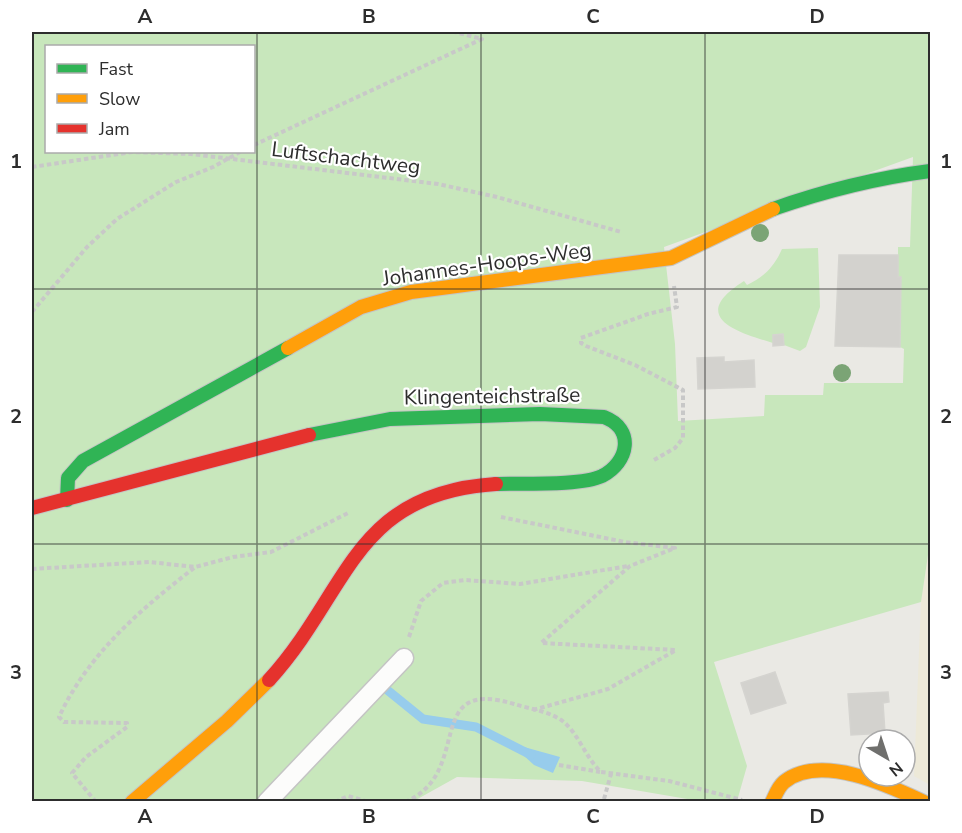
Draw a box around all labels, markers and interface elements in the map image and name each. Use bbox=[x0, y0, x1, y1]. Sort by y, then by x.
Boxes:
text: A bbox=[138, 3, 153, 30]
text: B bbox=[362, 3, 376, 30]
text: C bbox=[586, 3, 600, 30]
text: D bbox=[809, 3, 825, 30]
legend bbox=[45, 45, 255, 153]
text: Fast bbox=[99, 57, 134, 81]
text: Slow bbox=[99, 87, 140, 111]
text: Jam bbox=[98, 117, 130, 141]
street label: Luftschachtweg bbox=[270, 135, 422, 181]
text: 1 bbox=[10, 148, 22, 175]
text: 1 bbox=[940, 148, 952, 175]
street label: Johannes-Hoops-Weg bbox=[380, 235, 593, 293]
street label: Klingenteichstraße bbox=[404, 380, 580, 412]
text: 2 bbox=[10, 403, 22, 430]
text: 2 bbox=[940, 403, 952, 430]
text: 3 bbox=[10, 659, 22, 686]
text: 3 bbox=[940, 659, 952, 686]
north arrow bbox=[857, 728, 917, 788]
text: N bbox=[884, 757, 907, 781]
text: A bbox=[138, 803, 153, 830]
text: B bbox=[362, 803, 376, 830]
text: C bbox=[586, 803, 600, 830]
text: D bbox=[809, 803, 825, 830]

